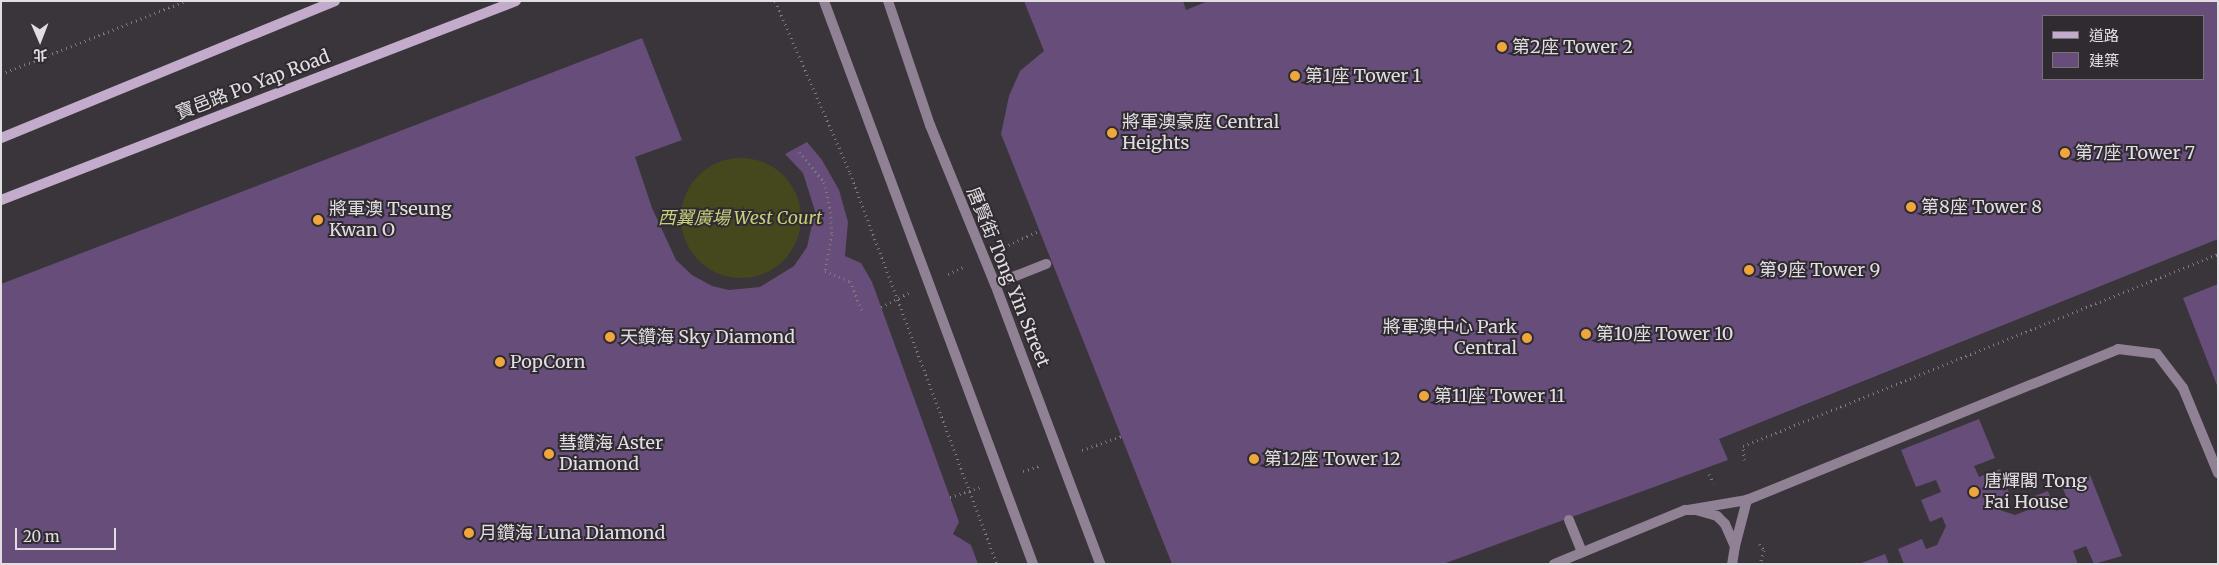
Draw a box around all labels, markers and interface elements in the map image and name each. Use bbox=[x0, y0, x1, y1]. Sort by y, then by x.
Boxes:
north arrow bbox=[15, 15, 65, 65]
legend bbox=[2042, 15, 2204, 80]
text: 道路 bbox=[2089, 26, 2119, 45]
place label: 第2座 Tower 2 bbox=[1512, 36, 1633, 58]
marker: 第2座 Tower 2 bbox=[1496, 41, 1508, 53]
text: 北 bbox=[33, 46, 47, 64]
street label: 寶邑路 Po Yap Road bbox=[173, 46, 333, 124]
text: 建築 bbox=[2089, 51, 2119, 70]
place label: 第1座 Tower 1 bbox=[1305, 65, 1421, 87]
marker: 第1座 Tower 1 bbox=[1289, 70, 1301, 82]
place label: 將軍澳豪庭 Central Heights bbox=[1122, 112, 1279, 154]
marker: 將軍澳豪庭 Central Heights bbox=[1106, 127, 1118, 139]
place label: 第7座 Tower 7 bbox=[2075, 142, 2195, 164]
marker: 第7座 Tower 7 bbox=[2059, 147, 2071, 159]
street label: 唐賢街 Tong Yin Street bbox=[962, 184, 1054, 370]
place label: 第8座 Tower 8 bbox=[1921, 196, 2042, 218]
place label: 將軍澳 Tseung Kwan O bbox=[329, 199, 452, 242]
marker: 第8座 Tower 8 bbox=[1905, 201, 1917, 213]
park label: 西翼廣場 West Court bbox=[658, 207, 822, 229]
marker: 將軍澳 Tseung Kwan O bbox=[311, 213, 325, 227]
place label: 第9座 Tower 9 bbox=[1759, 259, 1880, 281]
marker: 第9座 Tower 9 bbox=[1743, 264, 1755, 276]
place label: 將軍澳中心 Park Central bbox=[1383, 317, 1517, 359]
place label: 第10座 Tower 10 bbox=[1596, 323, 1733, 345]
place label: 天鑽海 Sky Diamond bbox=[620, 326, 795, 348]
marker: 第10座 Tower 10 bbox=[1580, 328, 1592, 340]
marker: 天鑽海 Sky Diamond bbox=[604, 331, 616, 343]
marker: 將軍澳中心 Park Central bbox=[1521, 332, 1533, 344]
place label: PopCorn bbox=[510, 351, 585, 373]
marker: PopCorn bbox=[494, 356, 506, 368]
place label: 第11座 Tower 11 bbox=[1434, 385, 1565, 407]
marker: 第11座 Tower 11 bbox=[1418, 390, 1430, 402]
place label: 彗鑽海 Aster Diamond bbox=[559, 433, 663, 476]
marker: 彗鑽海 Aster Diamond bbox=[543, 448, 555, 460]
place label: 第12座 Tower 12 bbox=[1264, 448, 1401, 470]
marker: 第12座 Tower 12 bbox=[1248, 453, 1260, 465]
place label: 唐輝閣 Tong Fai House bbox=[1984, 471, 2087, 514]
marker: 唐輝閣 Tong Fai House bbox=[1968, 486, 1980, 498]
scale bar bbox=[18, 518, 119, 550]
place label: 月鑽海 Luna Diamond bbox=[479, 522, 665, 544]
text: 20 m bbox=[23, 527, 60, 546]
marker: 月鑽海 Luna Diamond bbox=[463, 527, 475, 539]

